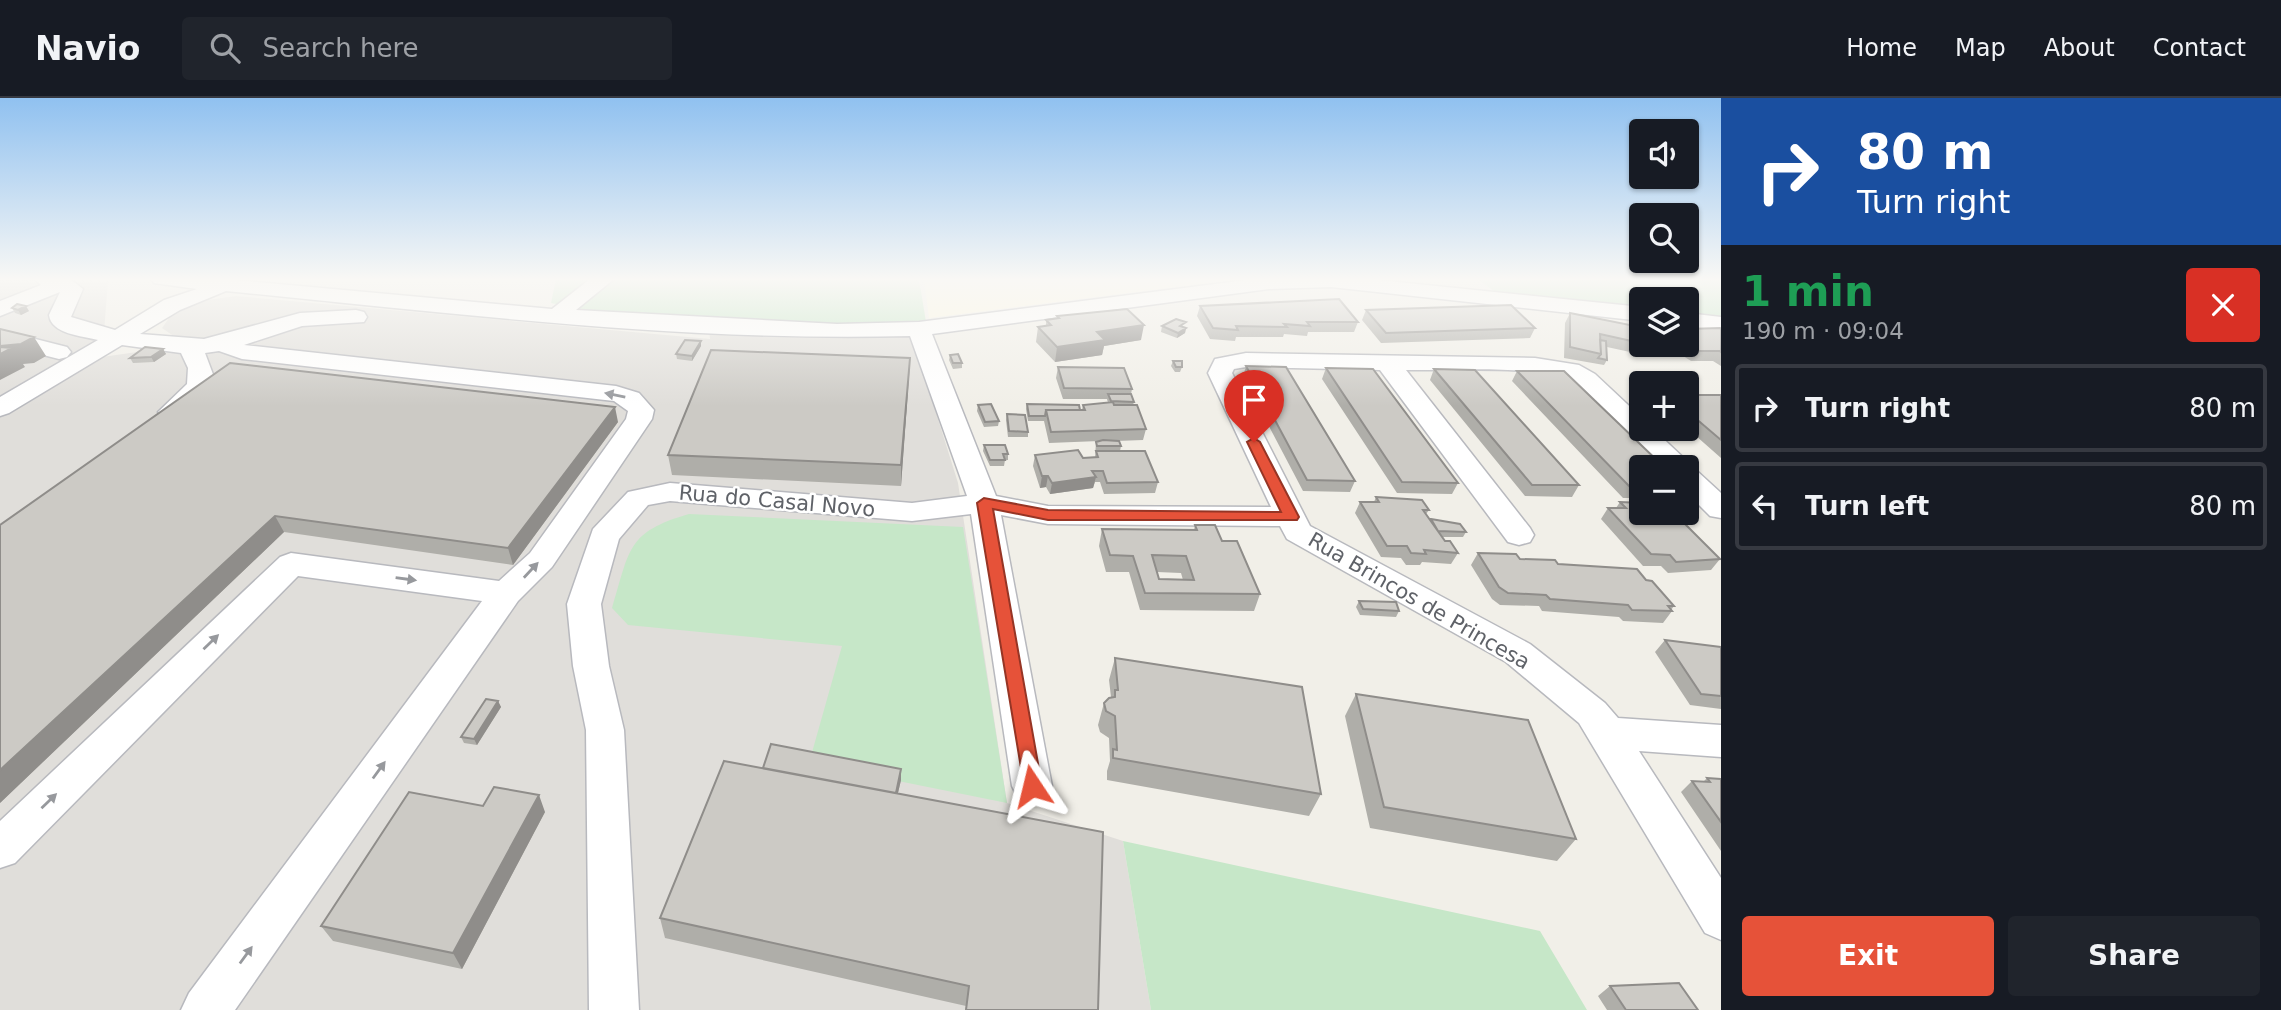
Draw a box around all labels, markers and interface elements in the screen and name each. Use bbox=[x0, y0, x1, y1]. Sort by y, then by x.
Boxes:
search box bbox=[182, 17, 672, 80]
text: Navio bbox=[35, 29, 140, 68]
icon: search bbox=[206, 29, 244, 67]
text: Search here bbox=[262, 33, 419, 63]
text: Home bbox=[1846, 34, 1917, 62]
text: Map bbox=[1955, 34, 2006, 62]
text: About bbox=[2044, 34, 2115, 62]
text: Contact bbox=[2153, 34, 2246, 62]
map controls bbox=[1629, 119, 1699, 525]
button: sound bbox=[1629, 119, 1699, 189]
text: 80 m bbox=[1857, 124, 1993, 181]
icon: right bbox=[1742, 126, 1833, 217]
text: Turn right bbox=[1857, 183, 2010, 221]
button: search bbox=[1629, 203, 1699, 273]
text: 1 min bbox=[1742, 267, 1874, 316]
button: close bbox=[2186, 268, 2260, 342]
button: layers bbox=[1629, 287, 1699, 357]
text: 190 m · 09:04 bbox=[1742, 318, 1904, 344]
pin bbox=[1224, 370, 1284, 442]
button: + bbox=[1629, 371, 1699, 441]
icon: arrive bbox=[1235, 381, 1273, 419]
one-way arrow bbox=[604, 389, 626, 400]
icon: right bbox=[1746, 389, 1784, 427]
text: Turn right bbox=[1805, 393, 1950, 423]
text: 80 m bbox=[2189, 393, 2256, 423]
button: − bbox=[1629, 455, 1699, 525]
street label: Rua do Casal Novo bbox=[678, 480, 876, 522]
icon: left bbox=[1746, 487, 1784, 525]
text: Turn left bbox=[1805, 491, 1929, 521]
text: 80 m bbox=[2189, 491, 2256, 521]
street label: Rua Brincos de Princesa bbox=[1304, 528, 1534, 674]
one-way arrow bbox=[523, 561, 539, 579]
one-way arrow bbox=[395, 574, 417, 585]
one-way arrow bbox=[203, 634, 219, 650]
position arrow bbox=[995, 749, 1069, 823]
one-way arrow bbox=[371, 761, 385, 779]
one-way arrow bbox=[40, 793, 57, 810]
button: Exit bbox=[1742, 916, 1994, 996]
button: Share bbox=[2008, 916, 2260, 996]
one-way arrow bbox=[239, 946, 253, 964]

